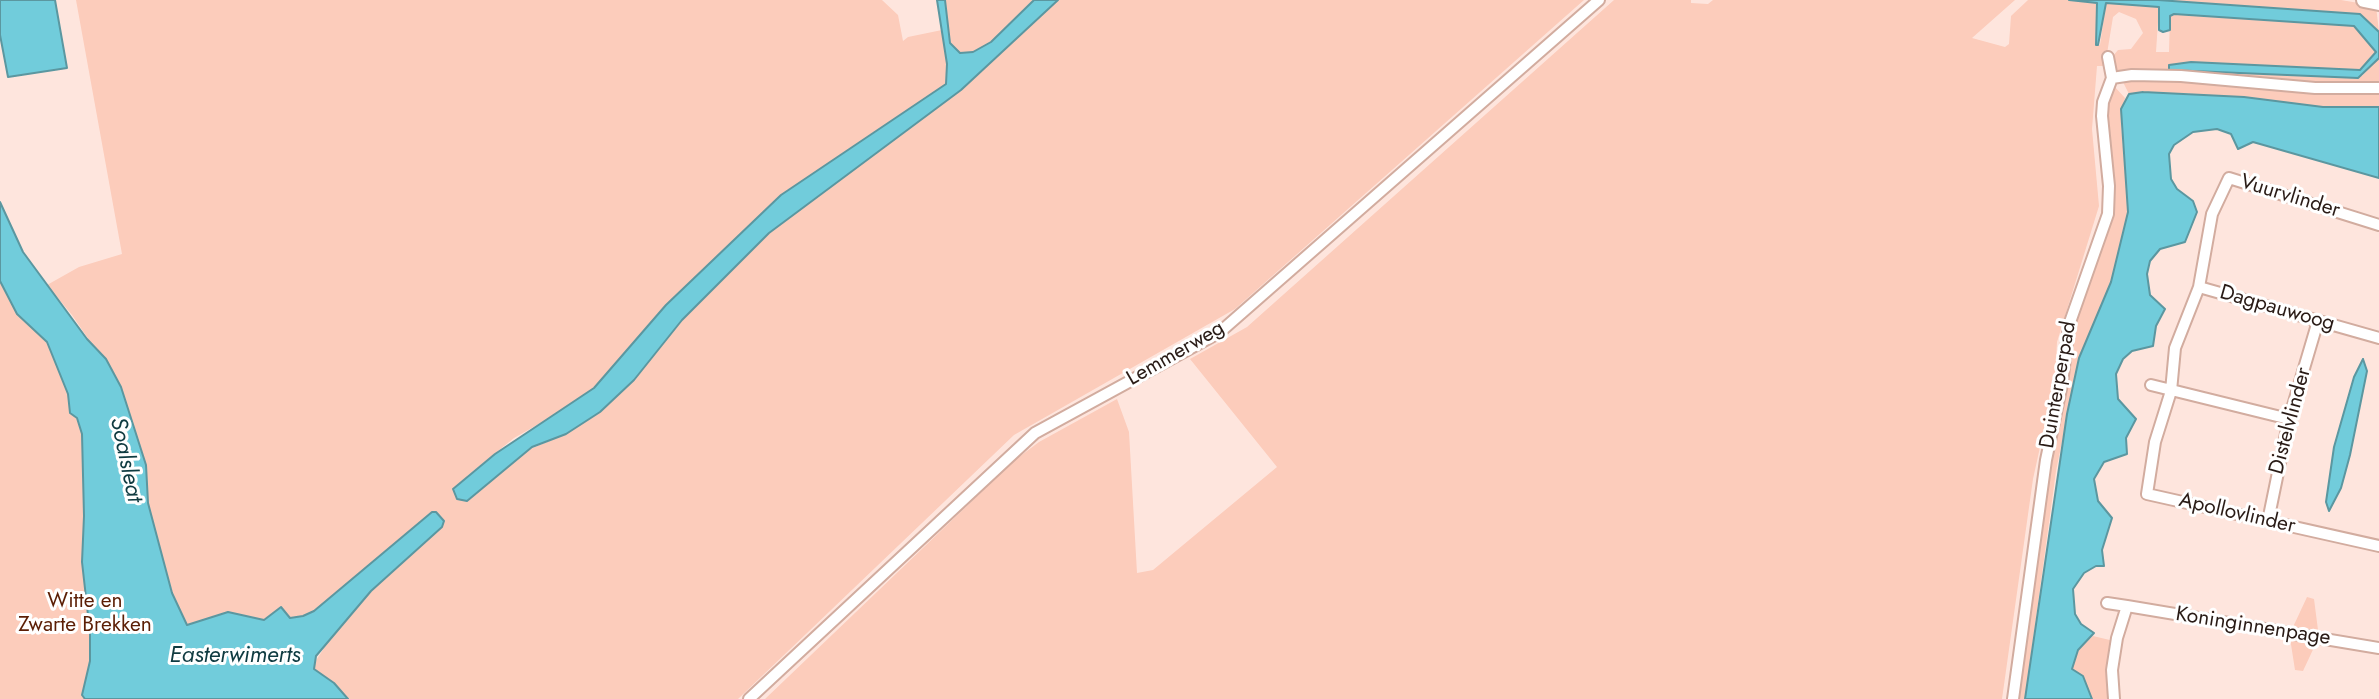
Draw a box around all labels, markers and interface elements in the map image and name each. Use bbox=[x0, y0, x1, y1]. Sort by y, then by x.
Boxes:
street label: Vuurvlinder bbox=[2237, 170, 2343, 224]
street label: Dagpauwoog bbox=[2217, 281, 2337, 337]
street label: Lemmerweg bbox=[1123, 316, 1229, 392]
street label: Duinterperpad bbox=[2035, 319, 2083, 451]
street label: Distelvlinder bbox=[2265, 365, 2317, 477]
water label: Soalsleat bbox=[103, 415, 147, 505]
street label: Apollovlinder bbox=[2176, 488, 2298, 540]
park label: Witte en Zwarte Brekken bbox=[18, 589, 152, 639]
street label: Koninginnenpage bbox=[2174, 602, 2332, 652]
water label: Easterwimerts bbox=[169, 642, 301, 670]

